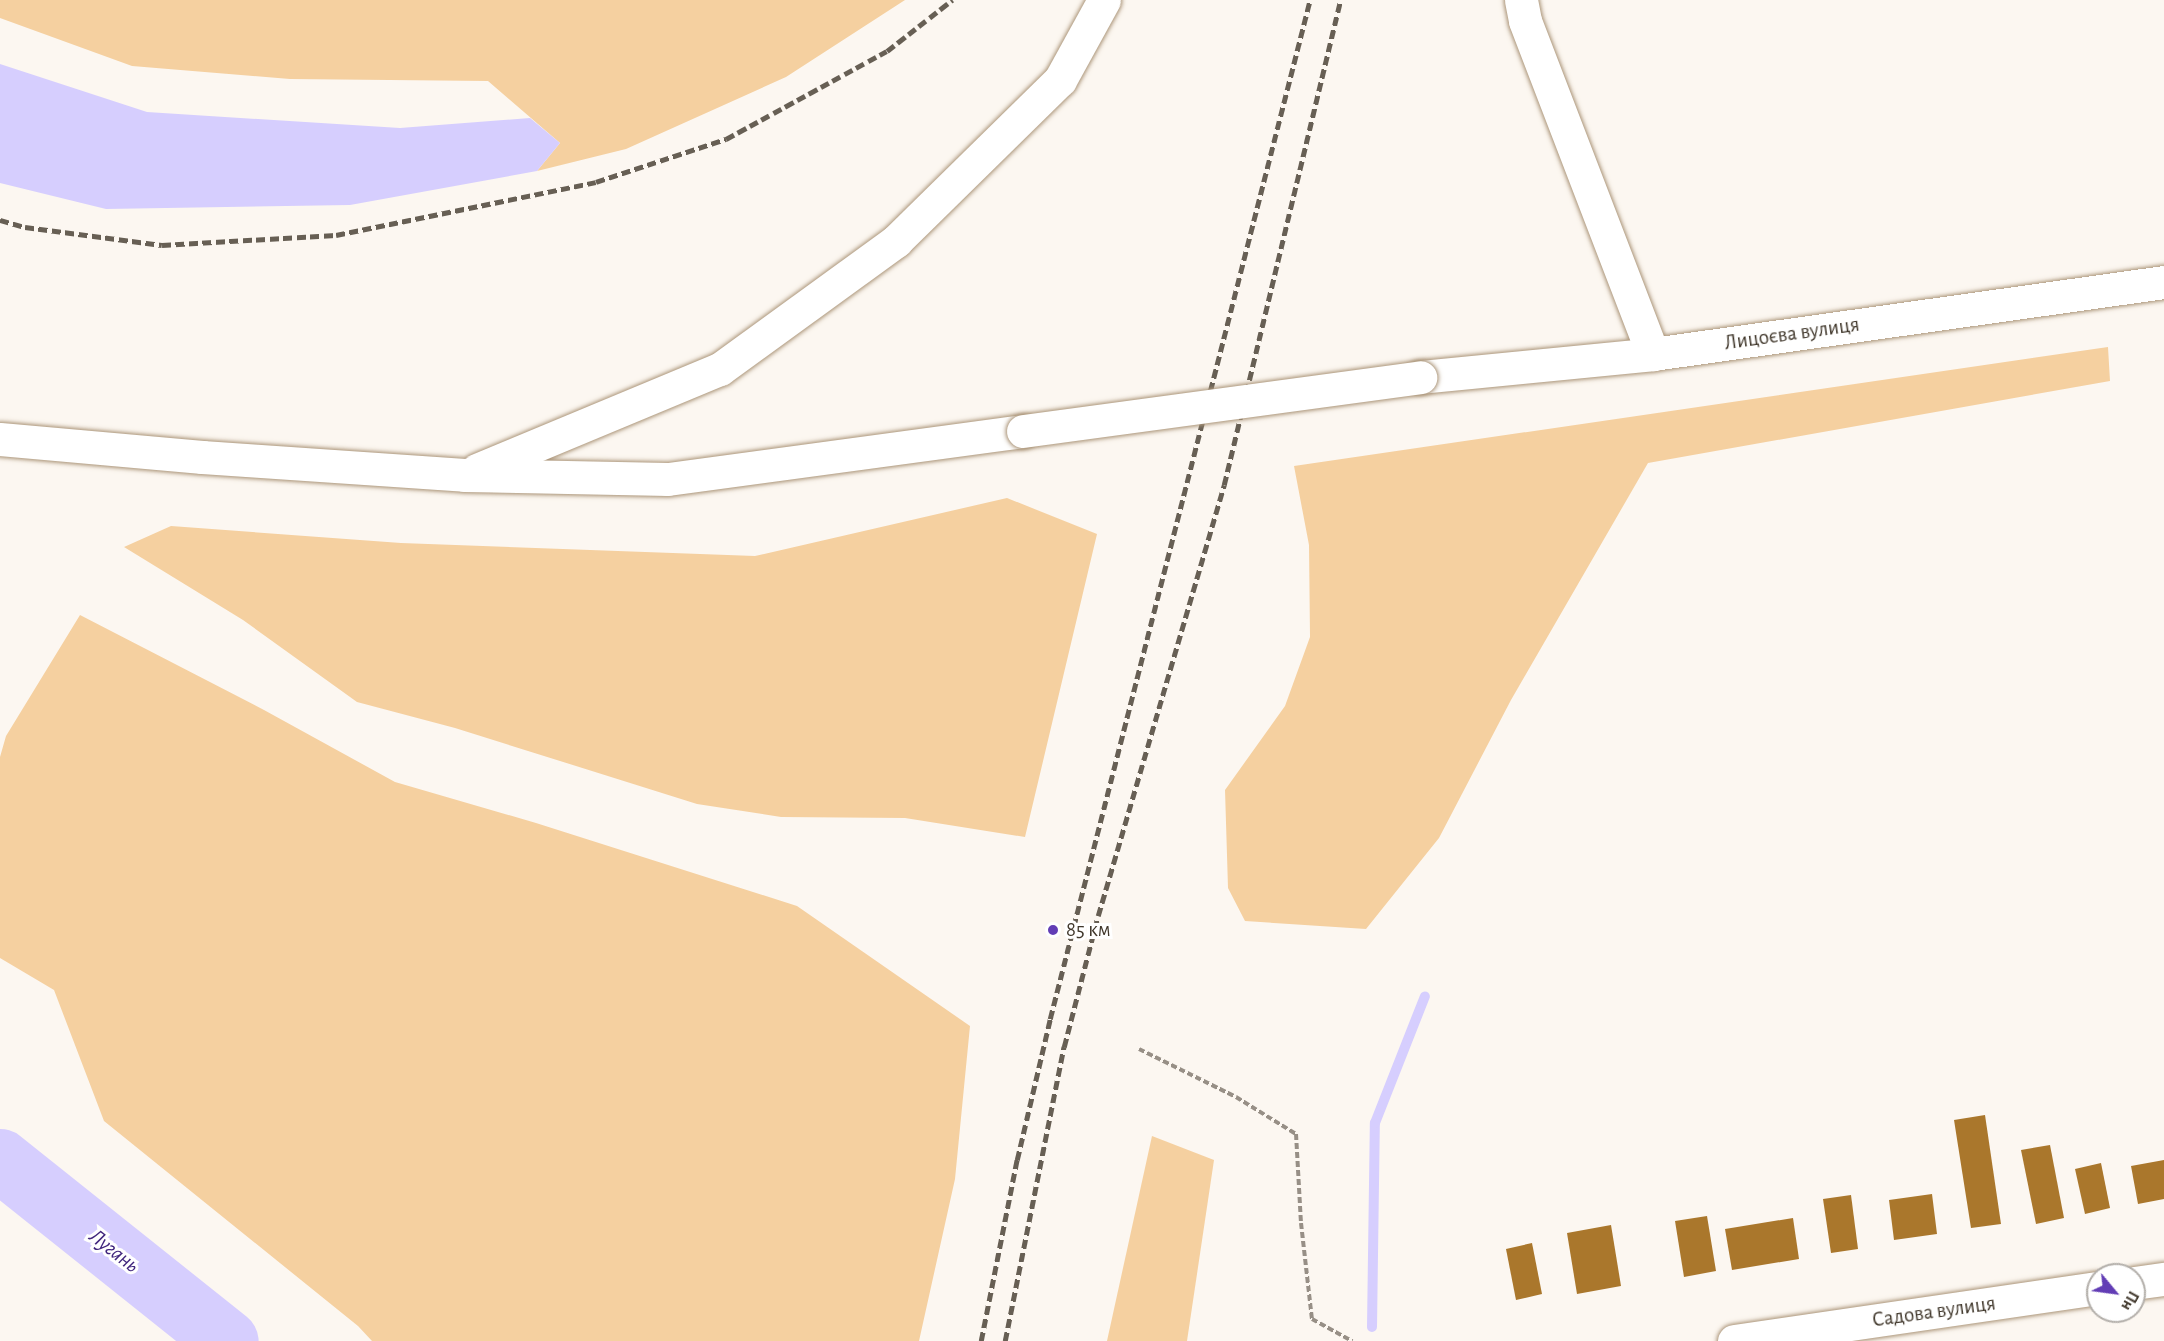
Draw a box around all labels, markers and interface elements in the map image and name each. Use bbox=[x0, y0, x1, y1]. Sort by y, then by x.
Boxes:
street label: Лицоєва вулиця bbox=[1723, 312, 1861, 356]
place label: 85 км bbox=[1066, 917, 1111, 943]
marker: 85 км bbox=[1044, 921, 1062, 939]
water label: Лугань bbox=[84, 1223, 144, 1279]
north arrow bbox=[2086, 1263, 2146, 1323]
text: Пн bbox=[2118, 1288, 2142, 1313]
street label: Садова вулиця bbox=[1871, 1291, 1997, 1333]

